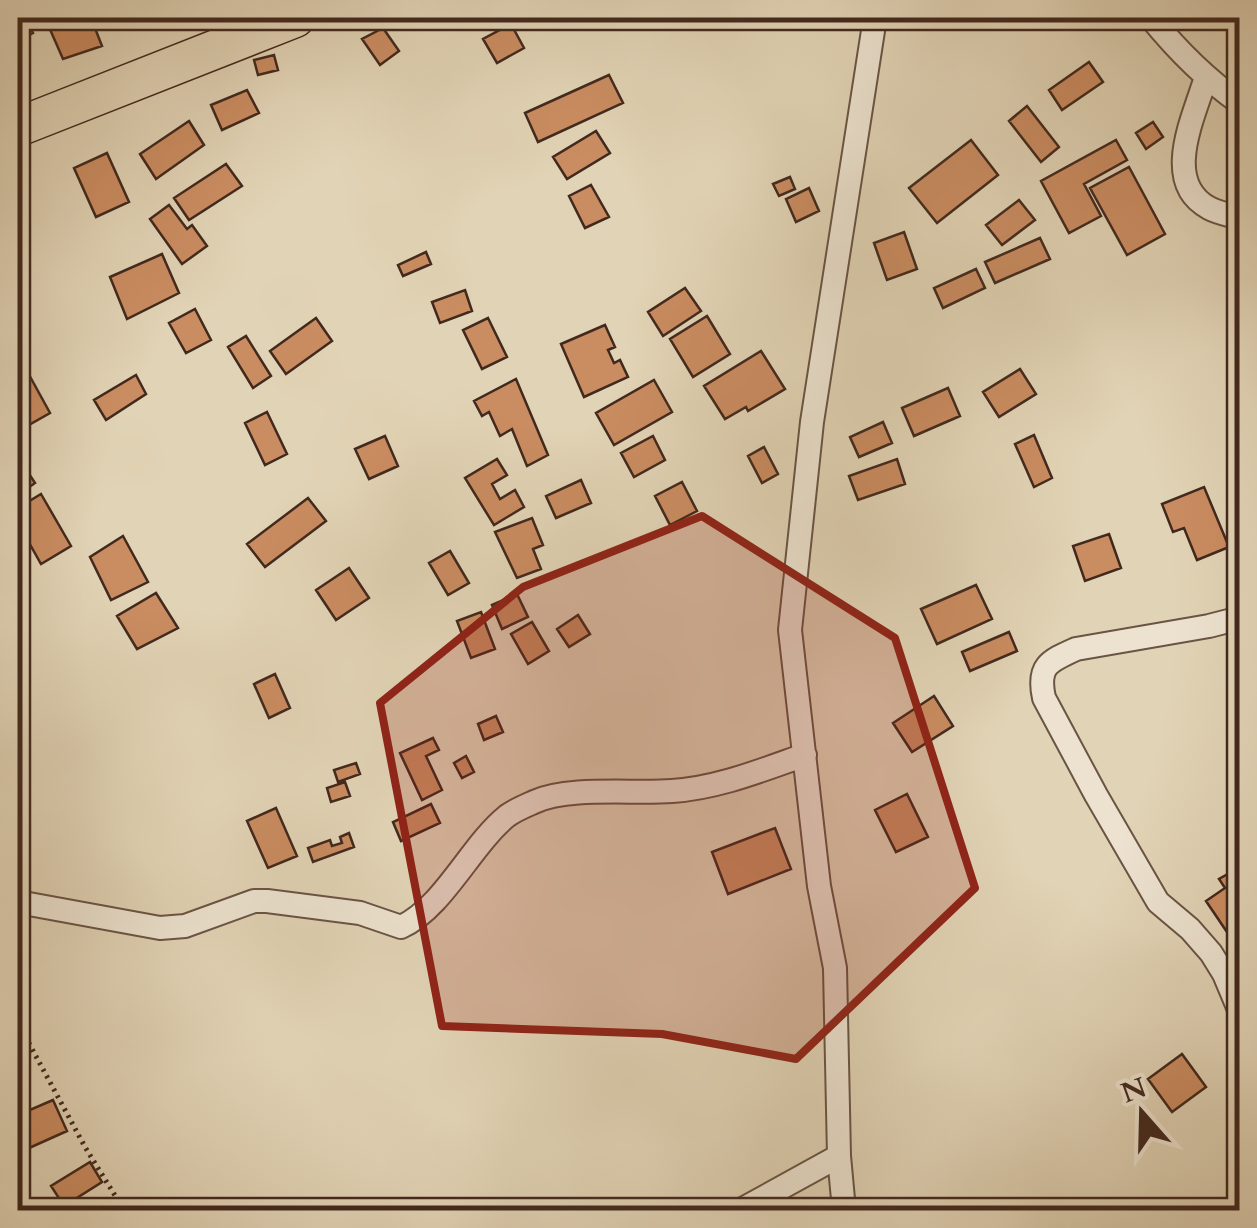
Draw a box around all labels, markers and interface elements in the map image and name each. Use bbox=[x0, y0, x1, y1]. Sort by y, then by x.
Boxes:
north arrow bbox=[1092, 1063, 1192, 1163]
text: N bbox=[1116, 1068, 1152, 1112]

